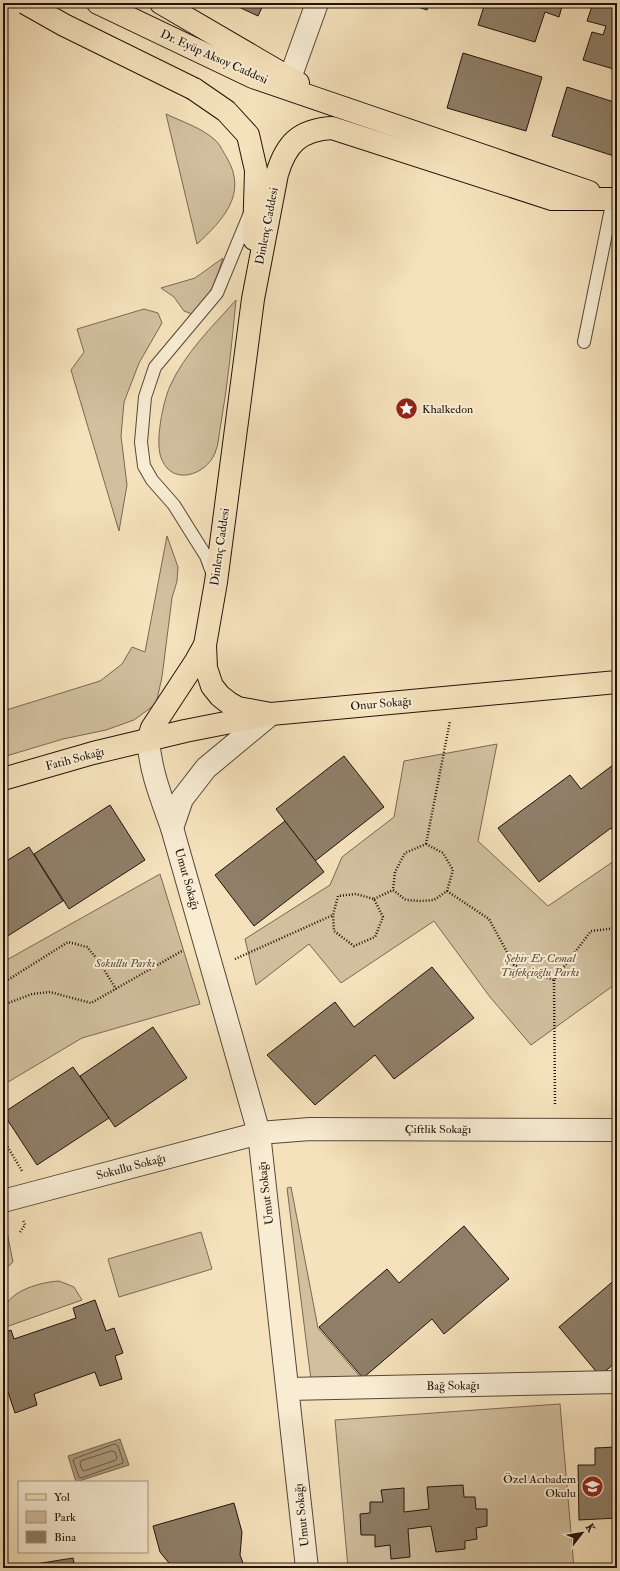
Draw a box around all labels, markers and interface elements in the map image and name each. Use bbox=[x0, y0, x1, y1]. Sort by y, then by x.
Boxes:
street label: Dr. Eyüp Aksoy Caddesi bbox=[158, 27, 270, 87]
street label: Dinlenç Caddesi bbox=[252, 186, 282, 266]
place icon: Khalkedon bbox=[394, 396, 420, 422]
place label: Khalkedon bbox=[422, 402, 473, 417]
street label: Dinlenç Caddesi bbox=[207, 507, 233, 587]
street label: Onur Sokağı bbox=[350, 694, 412, 714]
street label: Fatih Sokağı bbox=[44, 744, 106, 774]
street label: Umut Sokağı bbox=[171, 846, 203, 912]
park label: Şehir Er Cemal Tüfekçioğlu Parkı bbox=[501, 951, 579, 980]
park label: Sokullu Parkı bbox=[94, 956, 155, 971]
street label: Çiftlik Sokağı bbox=[405, 1122, 471, 1137]
street label: Sokullu Sokağı bbox=[95, 1151, 167, 1183]
street label: Umut Sokağı bbox=[255, 1161, 277, 1225]
street label: Bağ Sokağı bbox=[426, 1378, 480, 1394]
place label: Özel Acıbadem Okulu bbox=[503, 1472, 577, 1501]
school or university icon: Özel Acıbadem Okulu bbox=[579, 1473, 605, 1499]
legend bbox=[18, 1481, 148, 1553]
street label: Umut Sokağı bbox=[291, 1483, 313, 1547]
text: Yol bbox=[54, 1490, 70, 1505]
text: Park bbox=[54, 1510, 76, 1525]
north arrow bbox=[562, 1513, 602, 1553]
text: K bbox=[583, 1521, 598, 1536]
text: Bina bbox=[54, 1530, 77, 1545]

